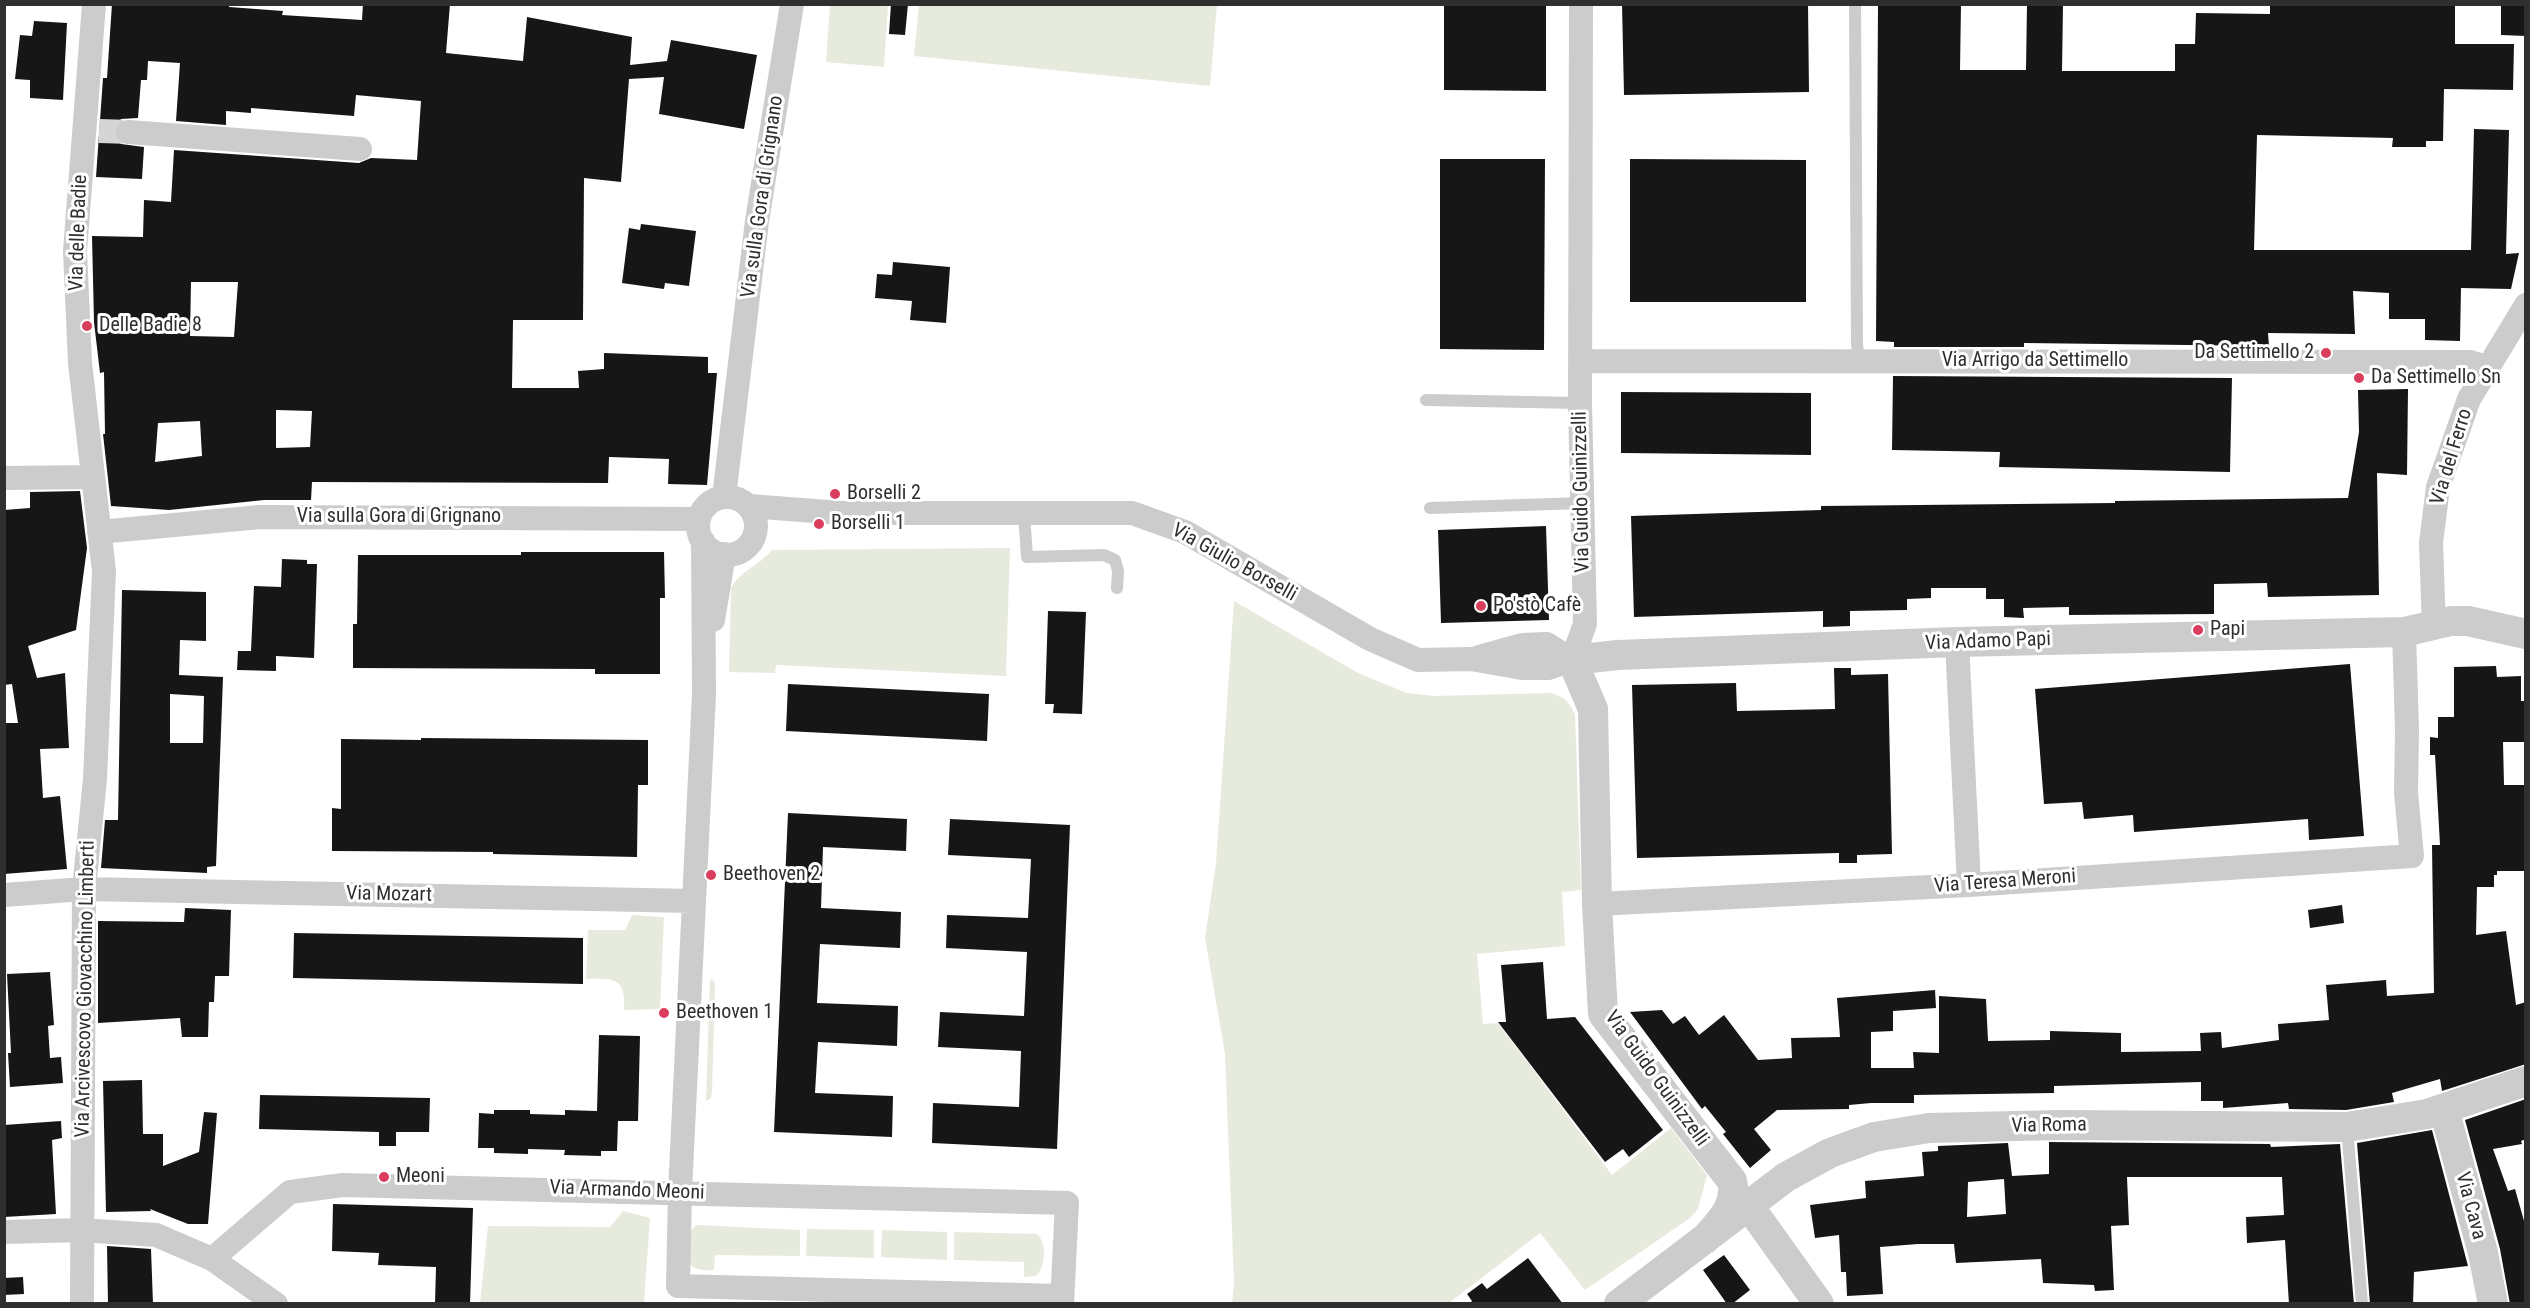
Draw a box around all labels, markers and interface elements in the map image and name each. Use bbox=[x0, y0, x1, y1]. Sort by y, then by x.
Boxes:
street label: Via sulla Gora di Grignano bbox=[737, 94, 789, 300]
street label: Via delle Badie bbox=[65, 174, 93, 292]
place label: Delle Badie 8 bbox=[99, 314, 202, 338]
marker: Delle Badie 8 bbox=[80, 319, 94, 333]
place label: Da Settimello 2 bbox=[2194, 341, 2314, 365]
marker: Da Settimello 2 bbox=[2319, 346, 2333, 360]
street label: Via Arrigo da Settimello bbox=[1942, 349, 2128, 373]
place label: Da Settimello Sn bbox=[2371, 366, 2501, 390]
marker: Da Settimello Sn bbox=[2352, 371, 2366, 385]
street label: Via del Ferro bbox=[2426, 406, 2478, 508]
street label: Via Guido Guinizzelli bbox=[1569, 411, 1595, 573]
place label: Borselli 2 bbox=[847, 482, 921, 506]
marker: Borselli 2 bbox=[828, 487, 842, 501]
street label: Via sulla Gora di Grignano bbox=[297, 505, 501, 529]
place label: Borselli 1 bbox=[831, 512, 905, 536]
marker: Borselli 1 bbox=[812, 517, 826, 531]
street label: Via Giulio Borselli bbox=[1167, 519, 1301, 607]
place label: Po'stò Cafè bbox=[1493, 594, 1581, 618]
marker: Po'stò Cafè bbox=[1474, 599, 1488, 613]
place label: Papi bbox=[2210, 618, 2245, 642]
marker: Papi bbox=[2191, 623, 2205, 637]
street label: Via Adamo Papi bbox=[1925, 628, 2051, 656]
street label: Via Arcivescovo Giovacchino Limberti bbox=[71, 840, 101, 1138]
place label: Beethoven 2 bbox=[723, 863, 820, 887]
street label: Via Teresa Meroni bbox=[1933, 865, 2077, 899]
marker: Beethoven 2 bbox=[704, 868, 718, 882]
street label: Via Mozart bbox=[346, 882, 432, 908]
place label: Beethoven 1 bbox=[676, 1001, 773, 1025]
marker: Beethoven 1 bbox=[657, 1006, 671, 1020]
street label: Via Guido Guinizzelli bbox=[1599, 1007, 1713, 1151]
street label: Via Roma bbox=[2011, 1113, 2087, 1139]
place label: Meoni bbox=[396, 1165, 445, 1189]
marker: Meoni bbox=[377, 1170, 391, 1184]
street label: Via Cava bbox=[2450, 1170, 2490, 1242]
street label: Via Armando Meoni bbox=[549, 1176, 705, 1206]

